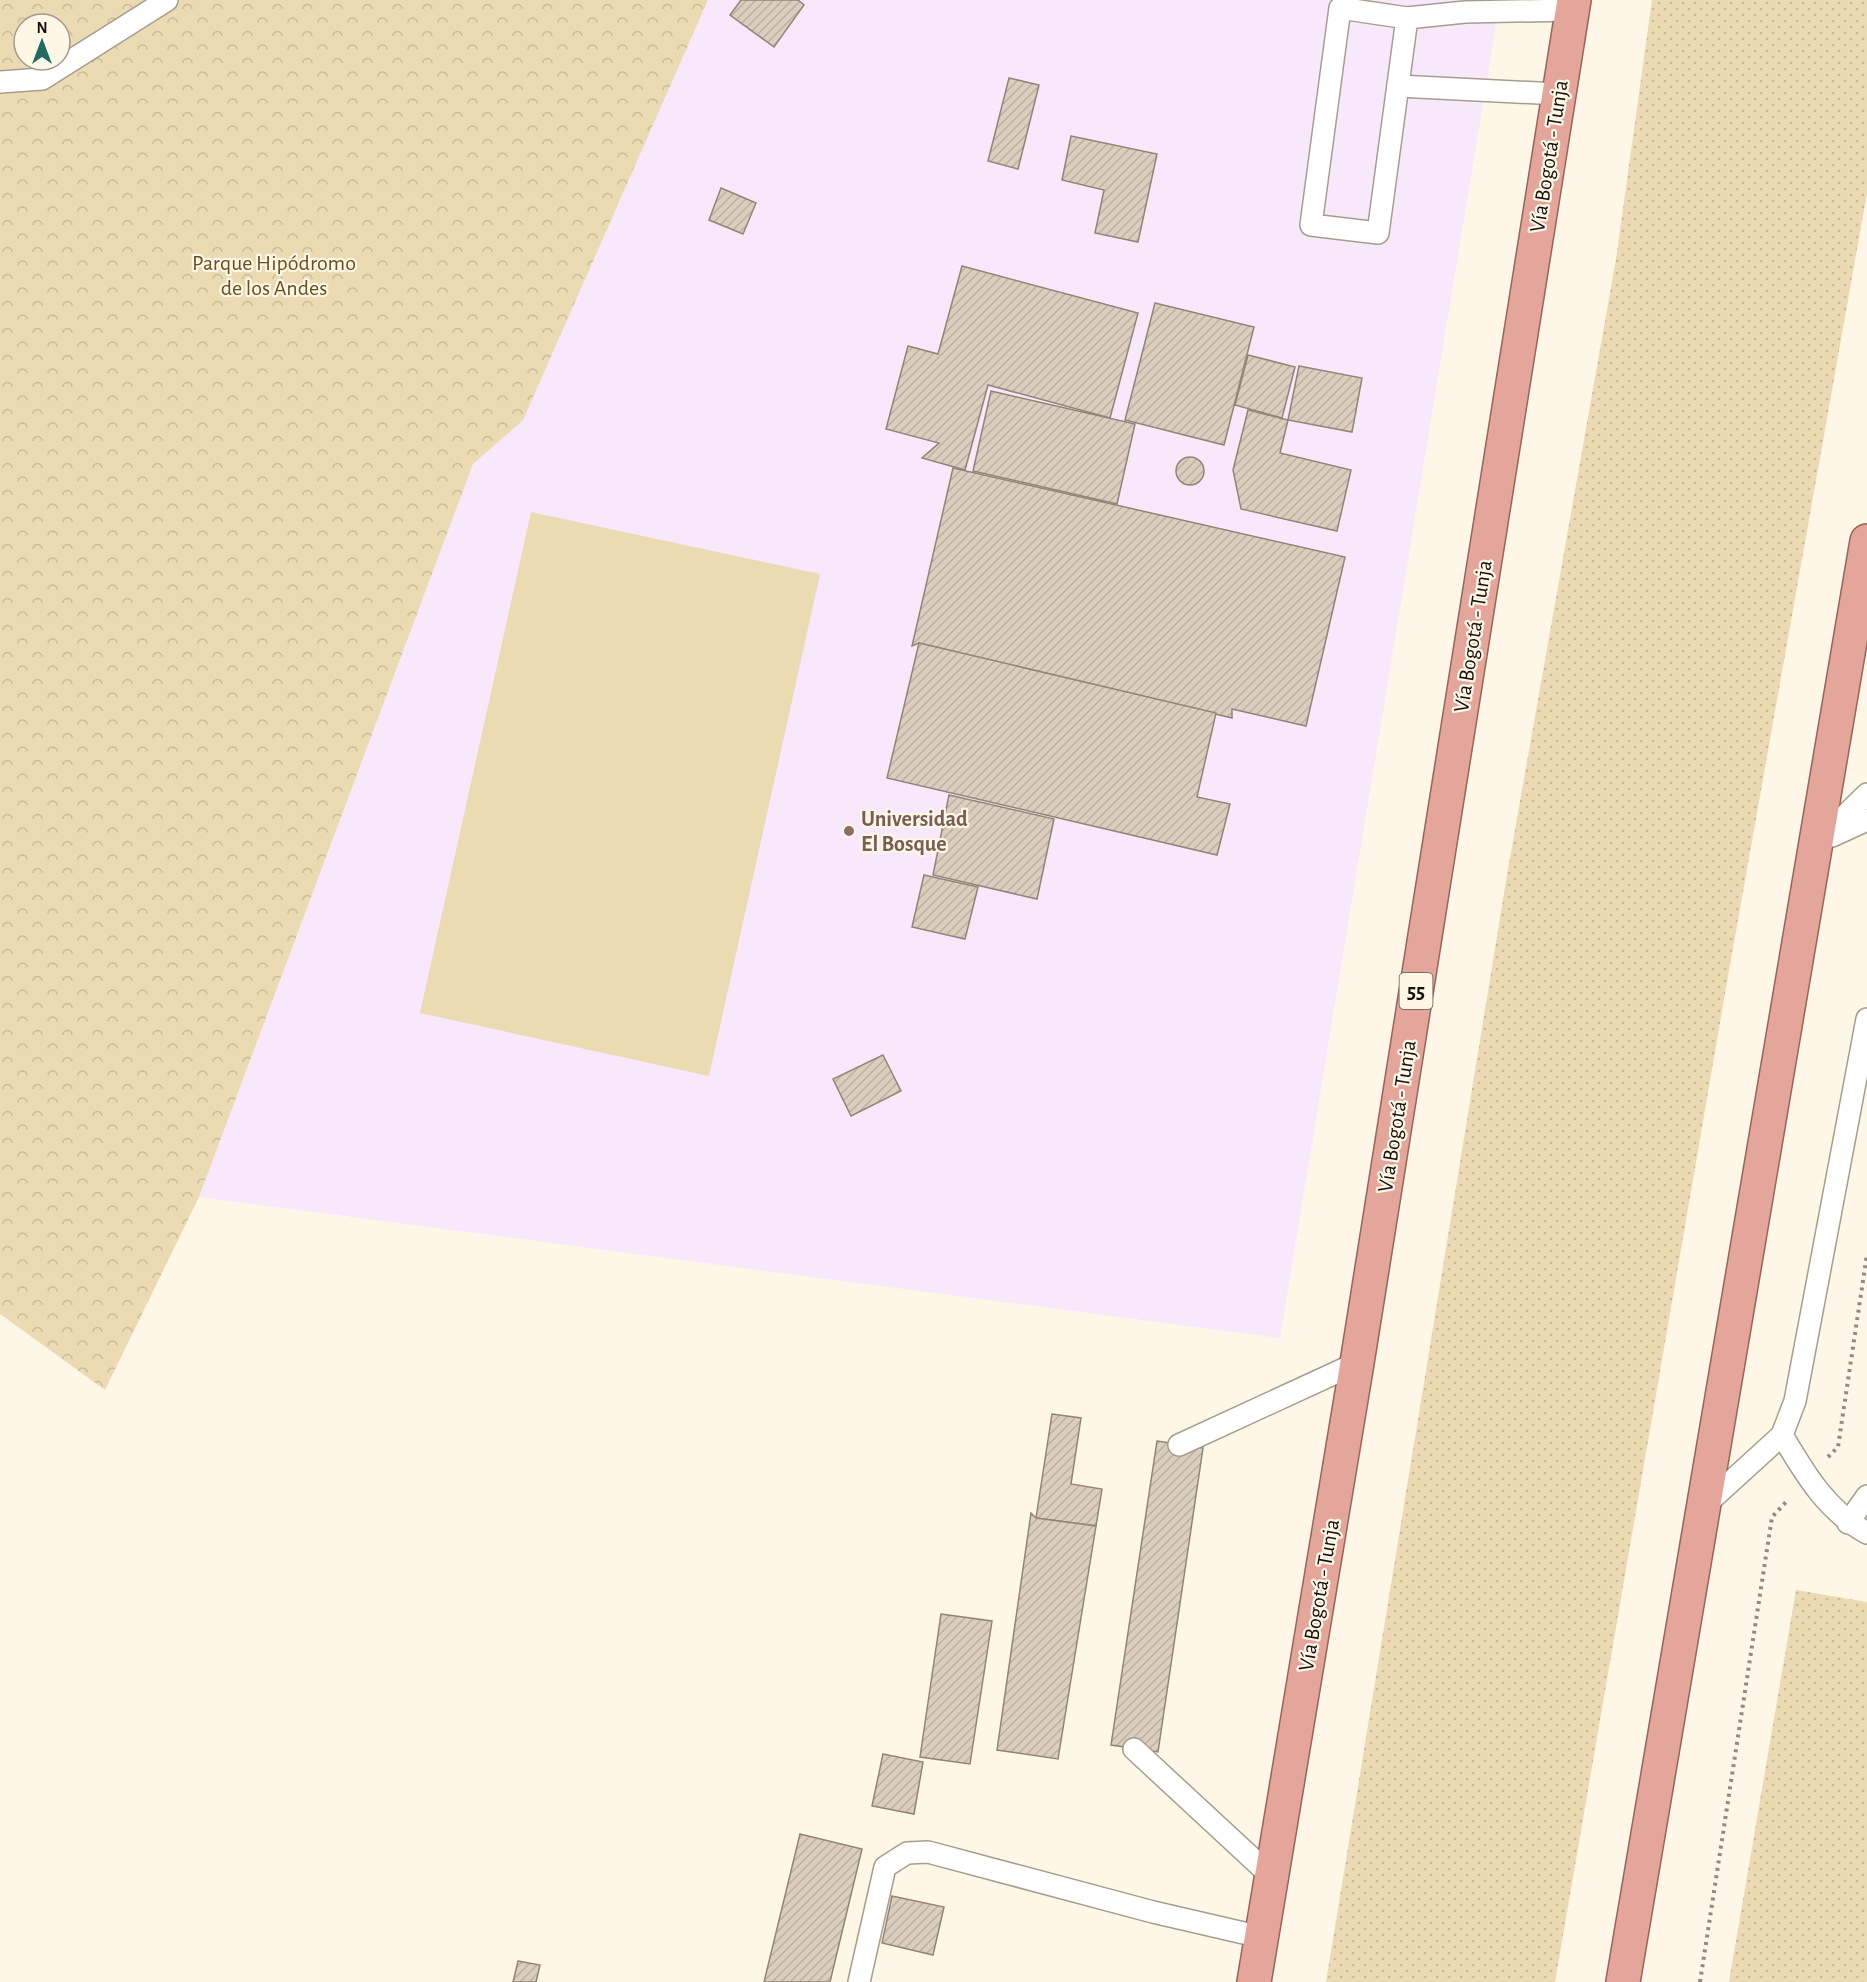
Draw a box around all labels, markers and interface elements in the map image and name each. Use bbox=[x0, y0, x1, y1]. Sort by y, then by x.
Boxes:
north arrow bbox=[12, 12, 72, 72]
text: N bbox=[36, 20, 48, 36]
street label: Vía Bogotá - Tunja bbox=[1526, 78, 1572, 234]
park label: Parque Hipódromo de los Andes bbox=[192, 252, 356, 299]
street label: Vía Bogotá - Tunja bbox=[1450, 558, 1496, 714]
place label: Universidad El Bosque bbox=[861, 808, 968, 855]
marker: Universidad El Bosque bbox=[842, 824, 856, 838]
road number: 55 bbox=[1400, 973, 1432, 1009]
street label: Vía Bogotá - Tunja bbox=[1374, 1038, 1420, 1194]
street label: Vía Bogotá - Tunja bbox=[1295, 1517, 1343, 1673]

